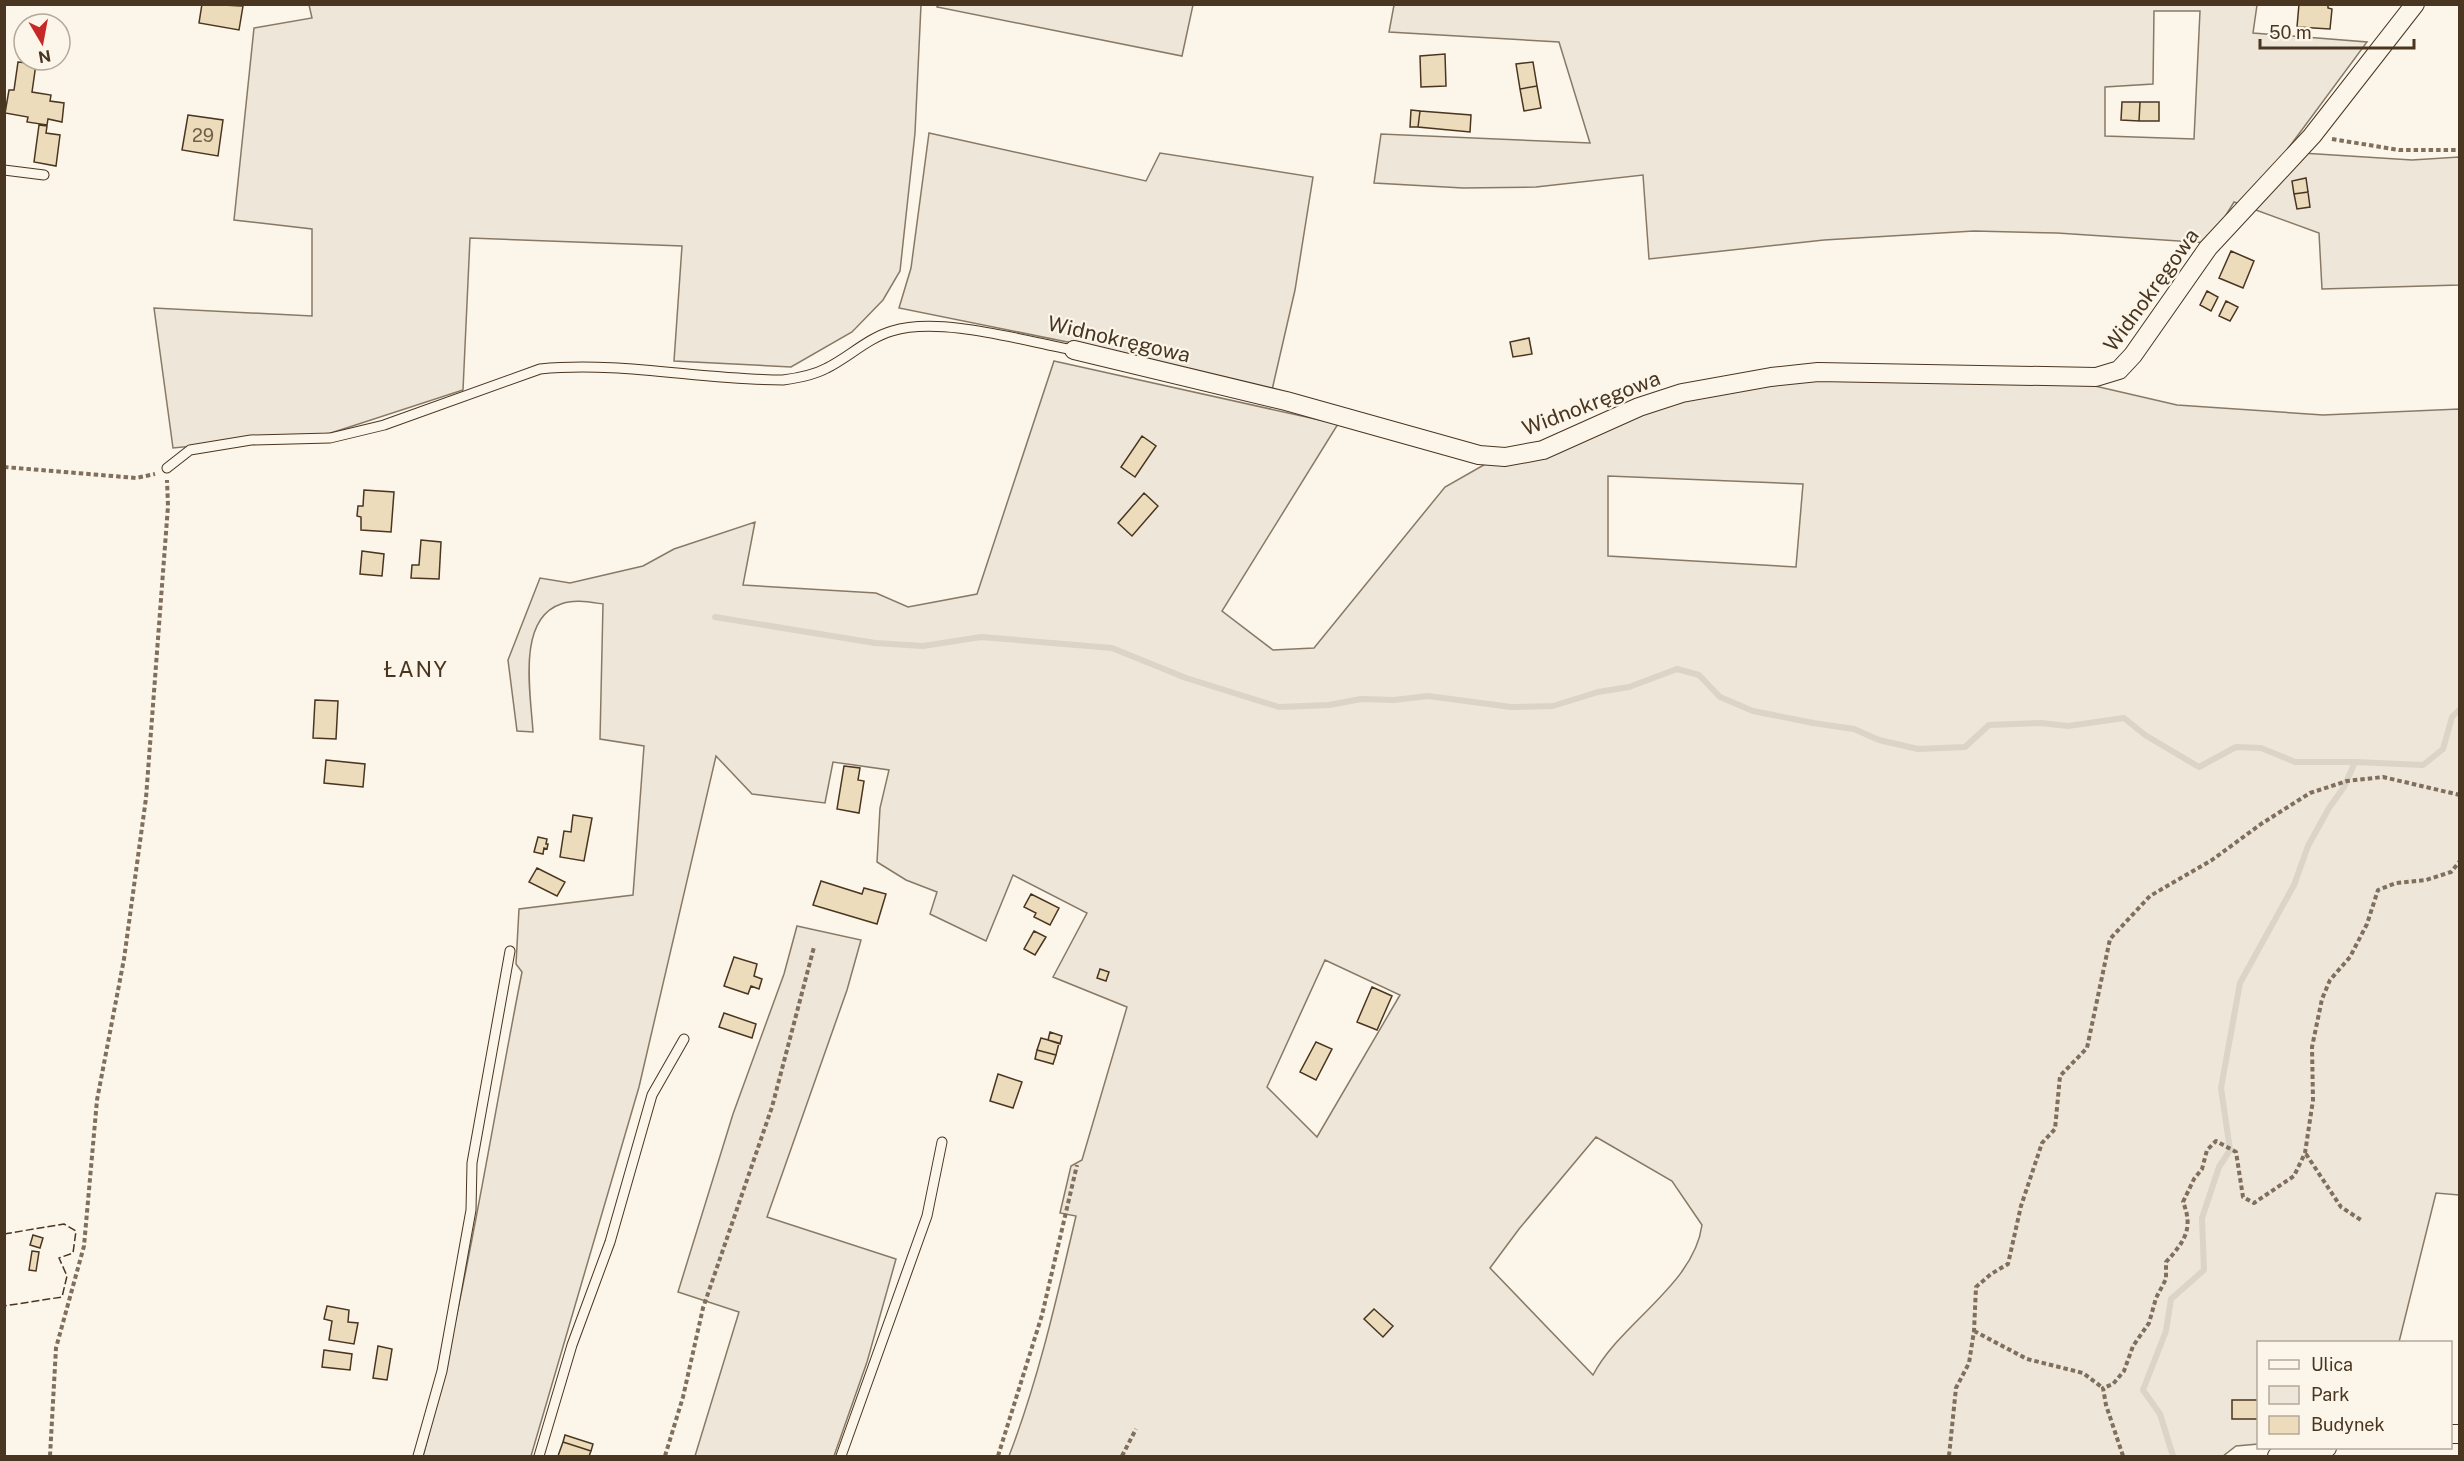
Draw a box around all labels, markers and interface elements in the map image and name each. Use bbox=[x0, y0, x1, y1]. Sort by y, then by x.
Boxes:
north arrow bbox=[12, 12, 72, 72]
scale bar bbox=[2260, 12, 2414, 50]
text: 50 m bbox=[2269, 22, 2312, 43]
text: N bbox=[37, 46, 52, 67]
house number: 29 bbox=[192, 125, 214, 146]
street label: Widnokręgowa bbox=[2098, 224, 2204, 356]
street label: Widnokręgowa bbox=[1045, 310, 1193, 368]
street label: Widnokręgowa bbox=[1518, 365, 1664, 441]
district label: ŁANY bbox=[384, 656, 448, 682]
legend bbox=[2257, 1341, 2452, 1449]
text: Ulica bbox=[2311, 1354, 2353, 1375]
text: Park bbox=[2311, 1384, 2349, 1405]
text: Budynek bbox=[2311, 1414, 2385, 1435]

